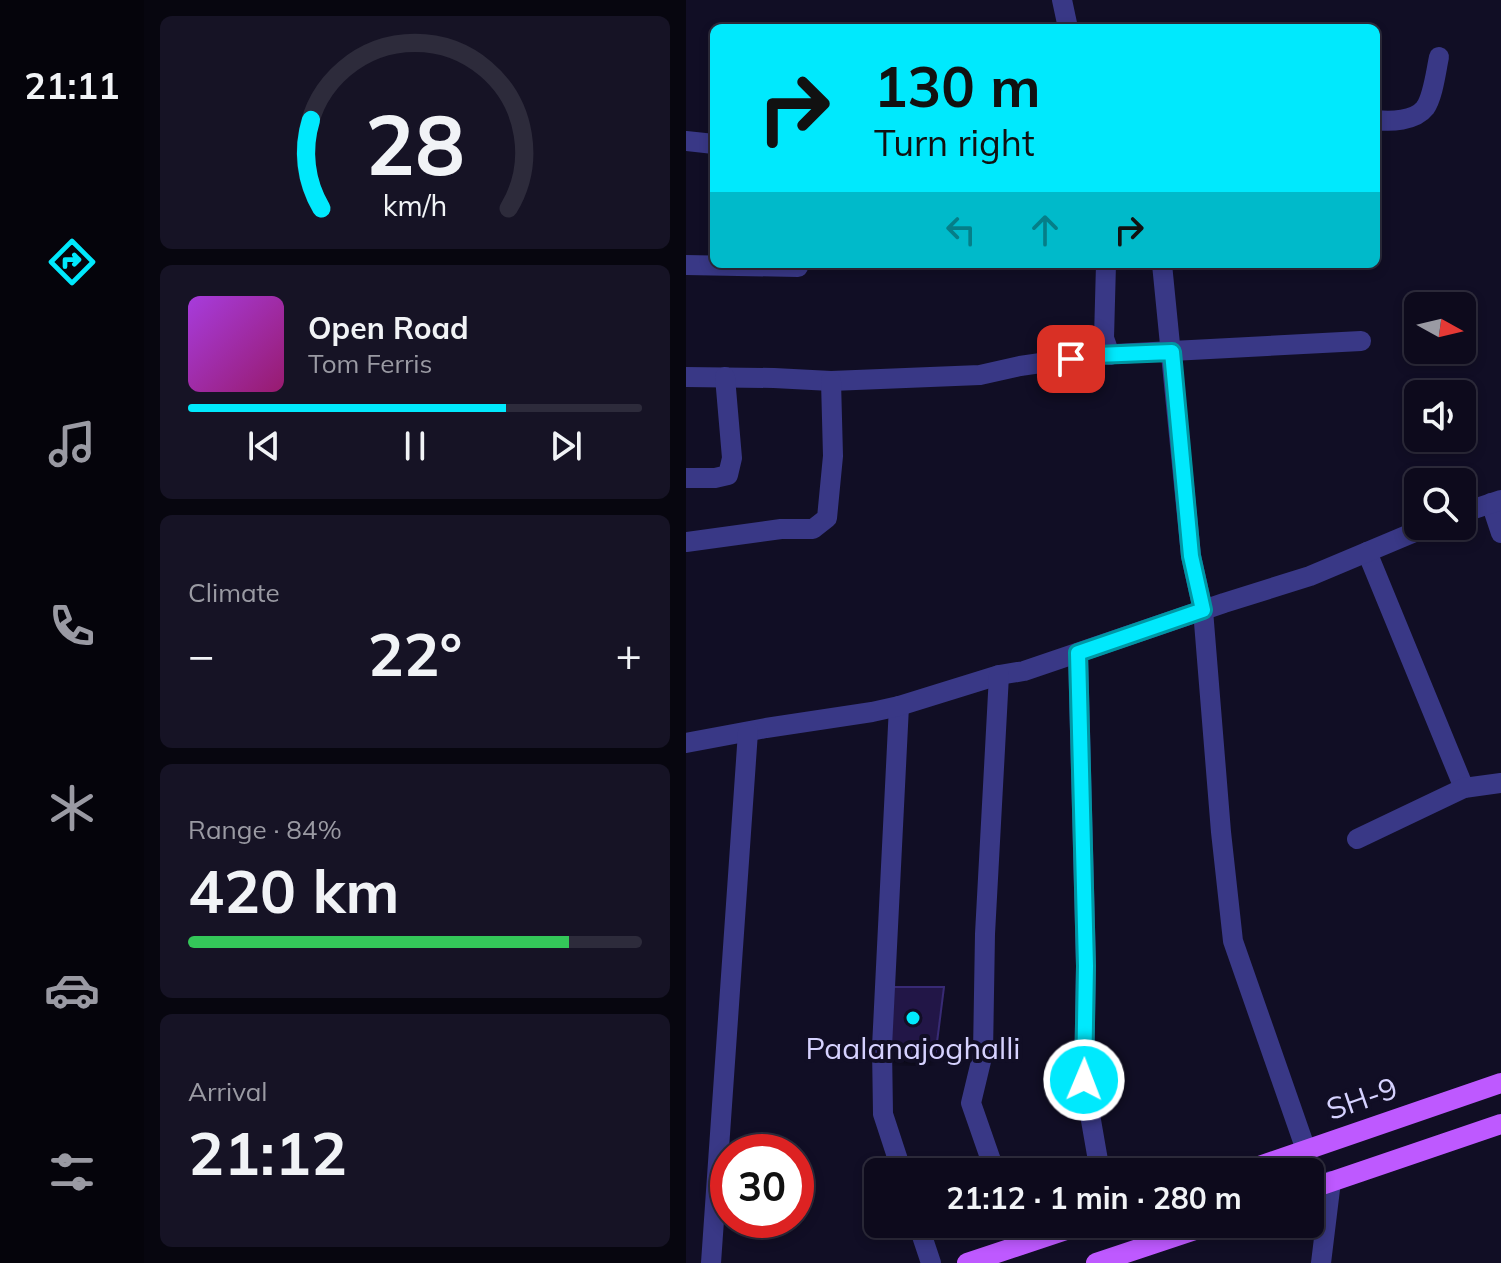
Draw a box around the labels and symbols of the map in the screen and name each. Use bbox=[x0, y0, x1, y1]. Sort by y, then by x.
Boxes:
north arrow bbox=[1404, 292, 1476, 364]
pin bbox=[1037, 325, 1105, 393]
marker: Paalanajoghalli bbox=[904, 1009, 922, 1027]
place label: Paalanajoghalli bbox=[806, 1029, 1020, 1067]
position arrow bbox=[1042, 1038, 1126, 1122]
street label: SH-9 bbox=[1321, 1068, 1402, 1128]
speed limit sign: 30 bbox=[710, 1134, 814, 1238]

